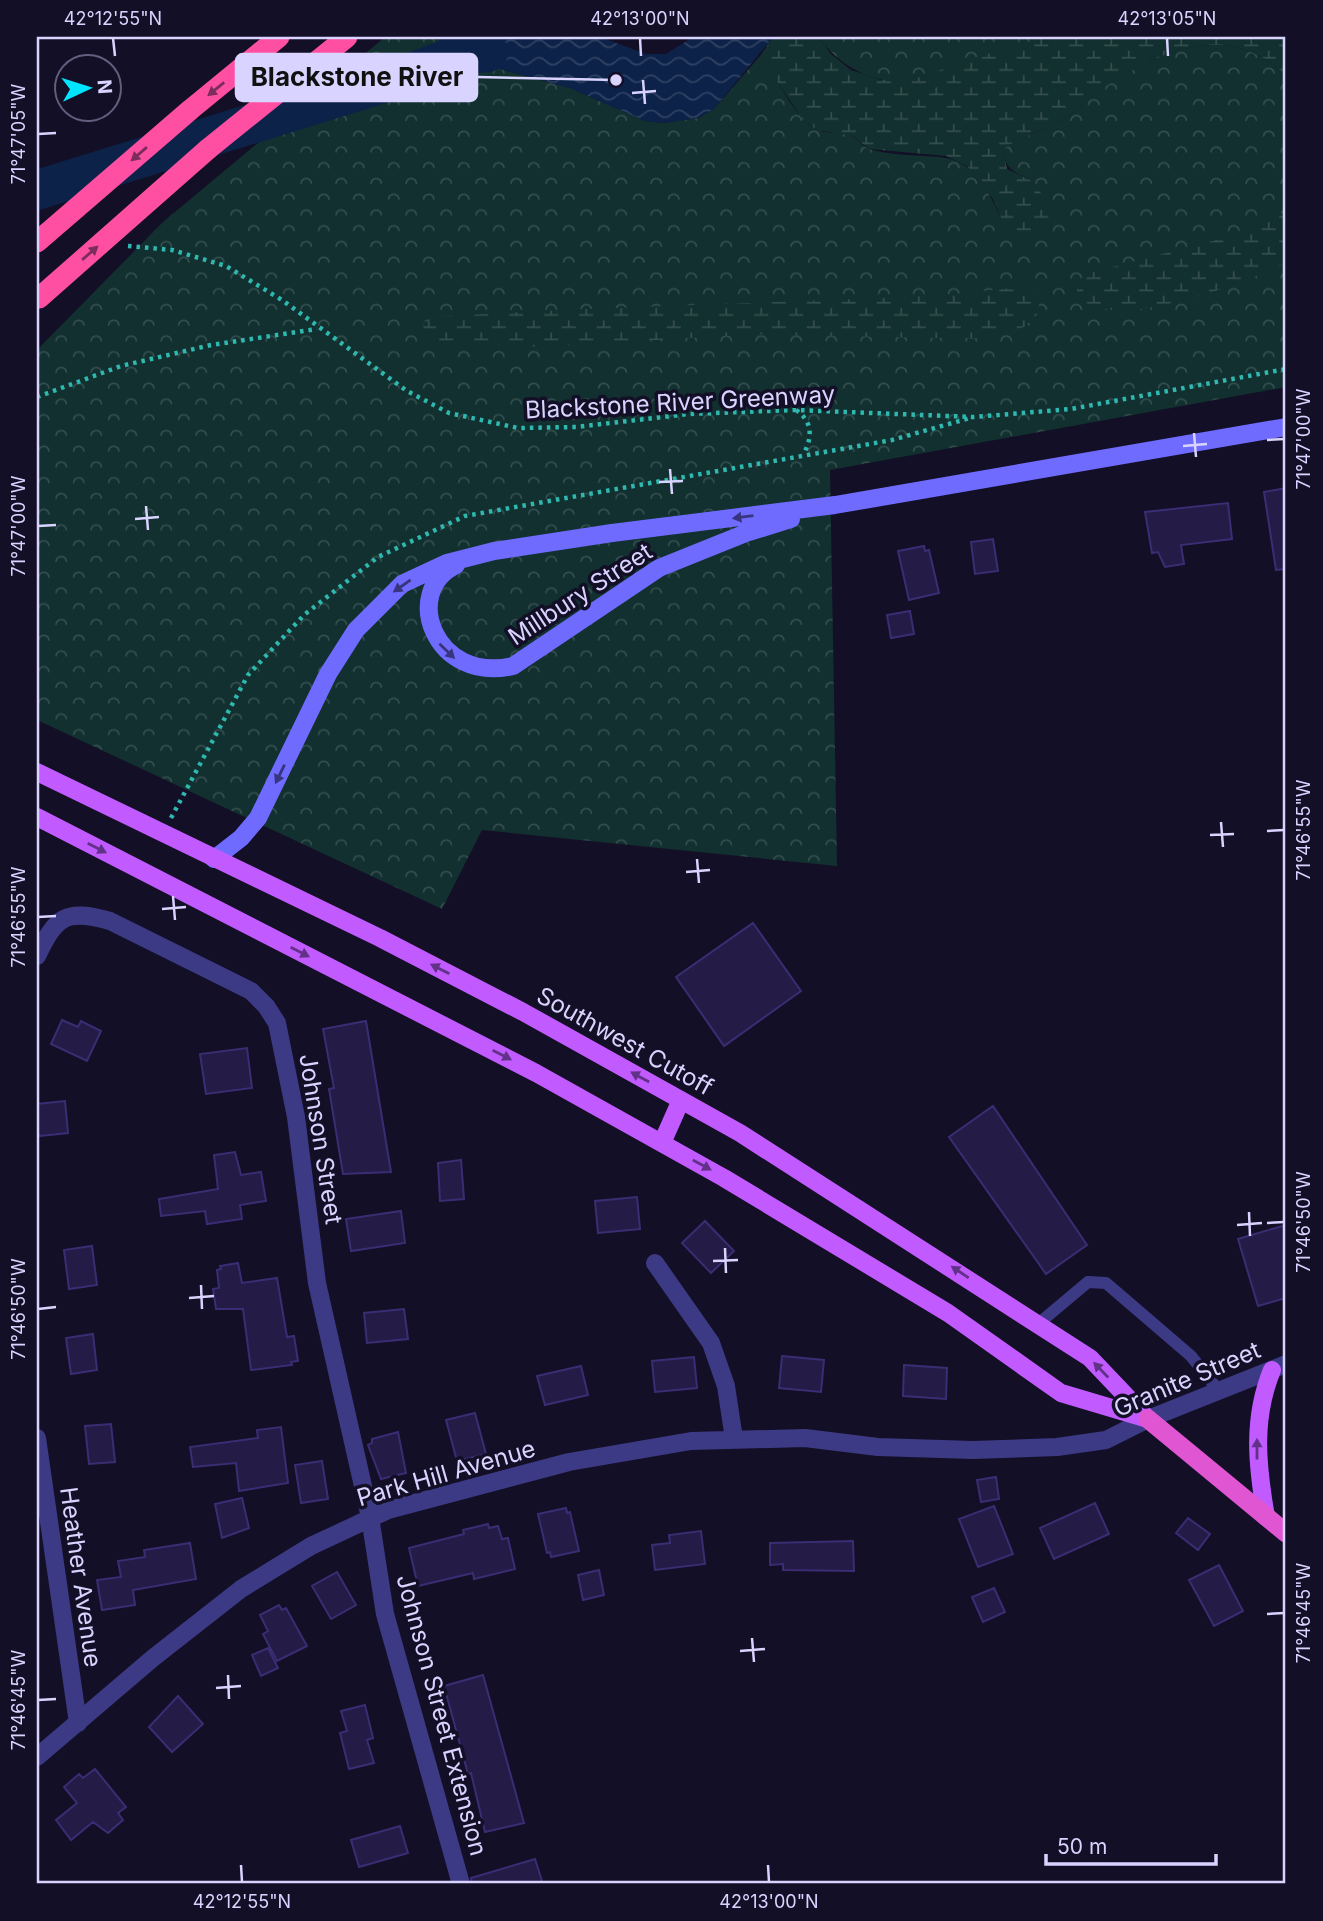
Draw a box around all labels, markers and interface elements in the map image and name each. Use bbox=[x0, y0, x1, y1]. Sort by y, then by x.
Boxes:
text: 42°12'55"N bbox=[64, 8, 162, 29]
text: 42°13'00"N bbox=[590, 8, 690, 29]
text: 42°13'05"N bbox=[1118, 8, 1216, 29]
north arrow bbox=[52, 52, 122, 122]
callout: Blackstone River bbox=[236, 54, 477, 101]
text: Blackstone River bbox=[251, 61, 464, 92]
text: N bbox=[92, 79, 116, 95]
one-way arrow bbox=[207, 81, 224, 96]
text: 71°47'05"W bbox=[8, 83, 29, 184]
one-way arrow bbox=[130, 146, 148, 162]
one-way arrow bbox=[81, 245, 99, 261]
street label: Blackstone River Greenway bbox=[524, 379, 836, 425]
text: 71°47'00"W bbox=[1293, 388, 1314, 489]
text: 71°47'00"W bbox=[8, 475, 29, 576]
one-way arrow bbox=[731, 511, 753, 522]
street label: Millbury Street bbox=[503, 537, 657, 651]
one-way arrow bbox=[393, 579, 412, 593]
one-way arrow bbox=[439, 643, 456, 660]
one-way arrow bbox=[274, 764, 285, 784]
text: 71°46'55"W bbox=[1293, 779, 1314, 881]
one-way arrow bbox=[88, 841, 108, 853]
text: 71°46'55"W bbox=[8, 866, 29, 968]
one-way arrow bbox=[290, 946, 310, 957]
one-way arrow bbox=[430, 963, 450, 975]
street label: Southwest Cutoff bbox=[532, 981, 718, 1102]
one-way arrow bbox=[493, 1049, 513, 1061]
street label: Johnson Street bbox=[293, 1052, 349, 1226]
one-way arrow bbox=[630, 1071, 650, 1083]
one-way arrow bbox=[692, 1159, 711, 1171]
text: 71°46'50"W bbox=[1293, 1171, 1314, 1273]
text: 71°46'50"W bbox=[8, 1258, 29, 1360]
one-way arrow bbox=[951, 1265, 969, 1279]
street label: Granite Street bbox=[1109, 1335, 1265, 1423]
one-way arrow bbox=[1094, 1362, 1110, 1379]
street label: Park Hill Avenue bbox=[353, 1434, 539, 1512]
one-way arrow bbox=[1251, 1438, 1263, 1460]
street label: Heather Avenue bbox=[54, 1485, 108, 1669]
text: 71°46'45"W bbox=[1293, 1562, 1314, 1663]
street label: Johnson Street Extension bbox=[390, 1571, 494, 1859]
text: 71°46'45"W bbox=[8, 1649, 29, 1750]
scale bar bbox=[1046, 1823, 1216, 1867]
text: 50 m bbox=[1057, 1834, 1107, 1859]
text: 42°12'55"N bbox=[193, 1891, 291, 1912]
text: 42°13'00"N bbox=[719, 1891, 819, 1912]

